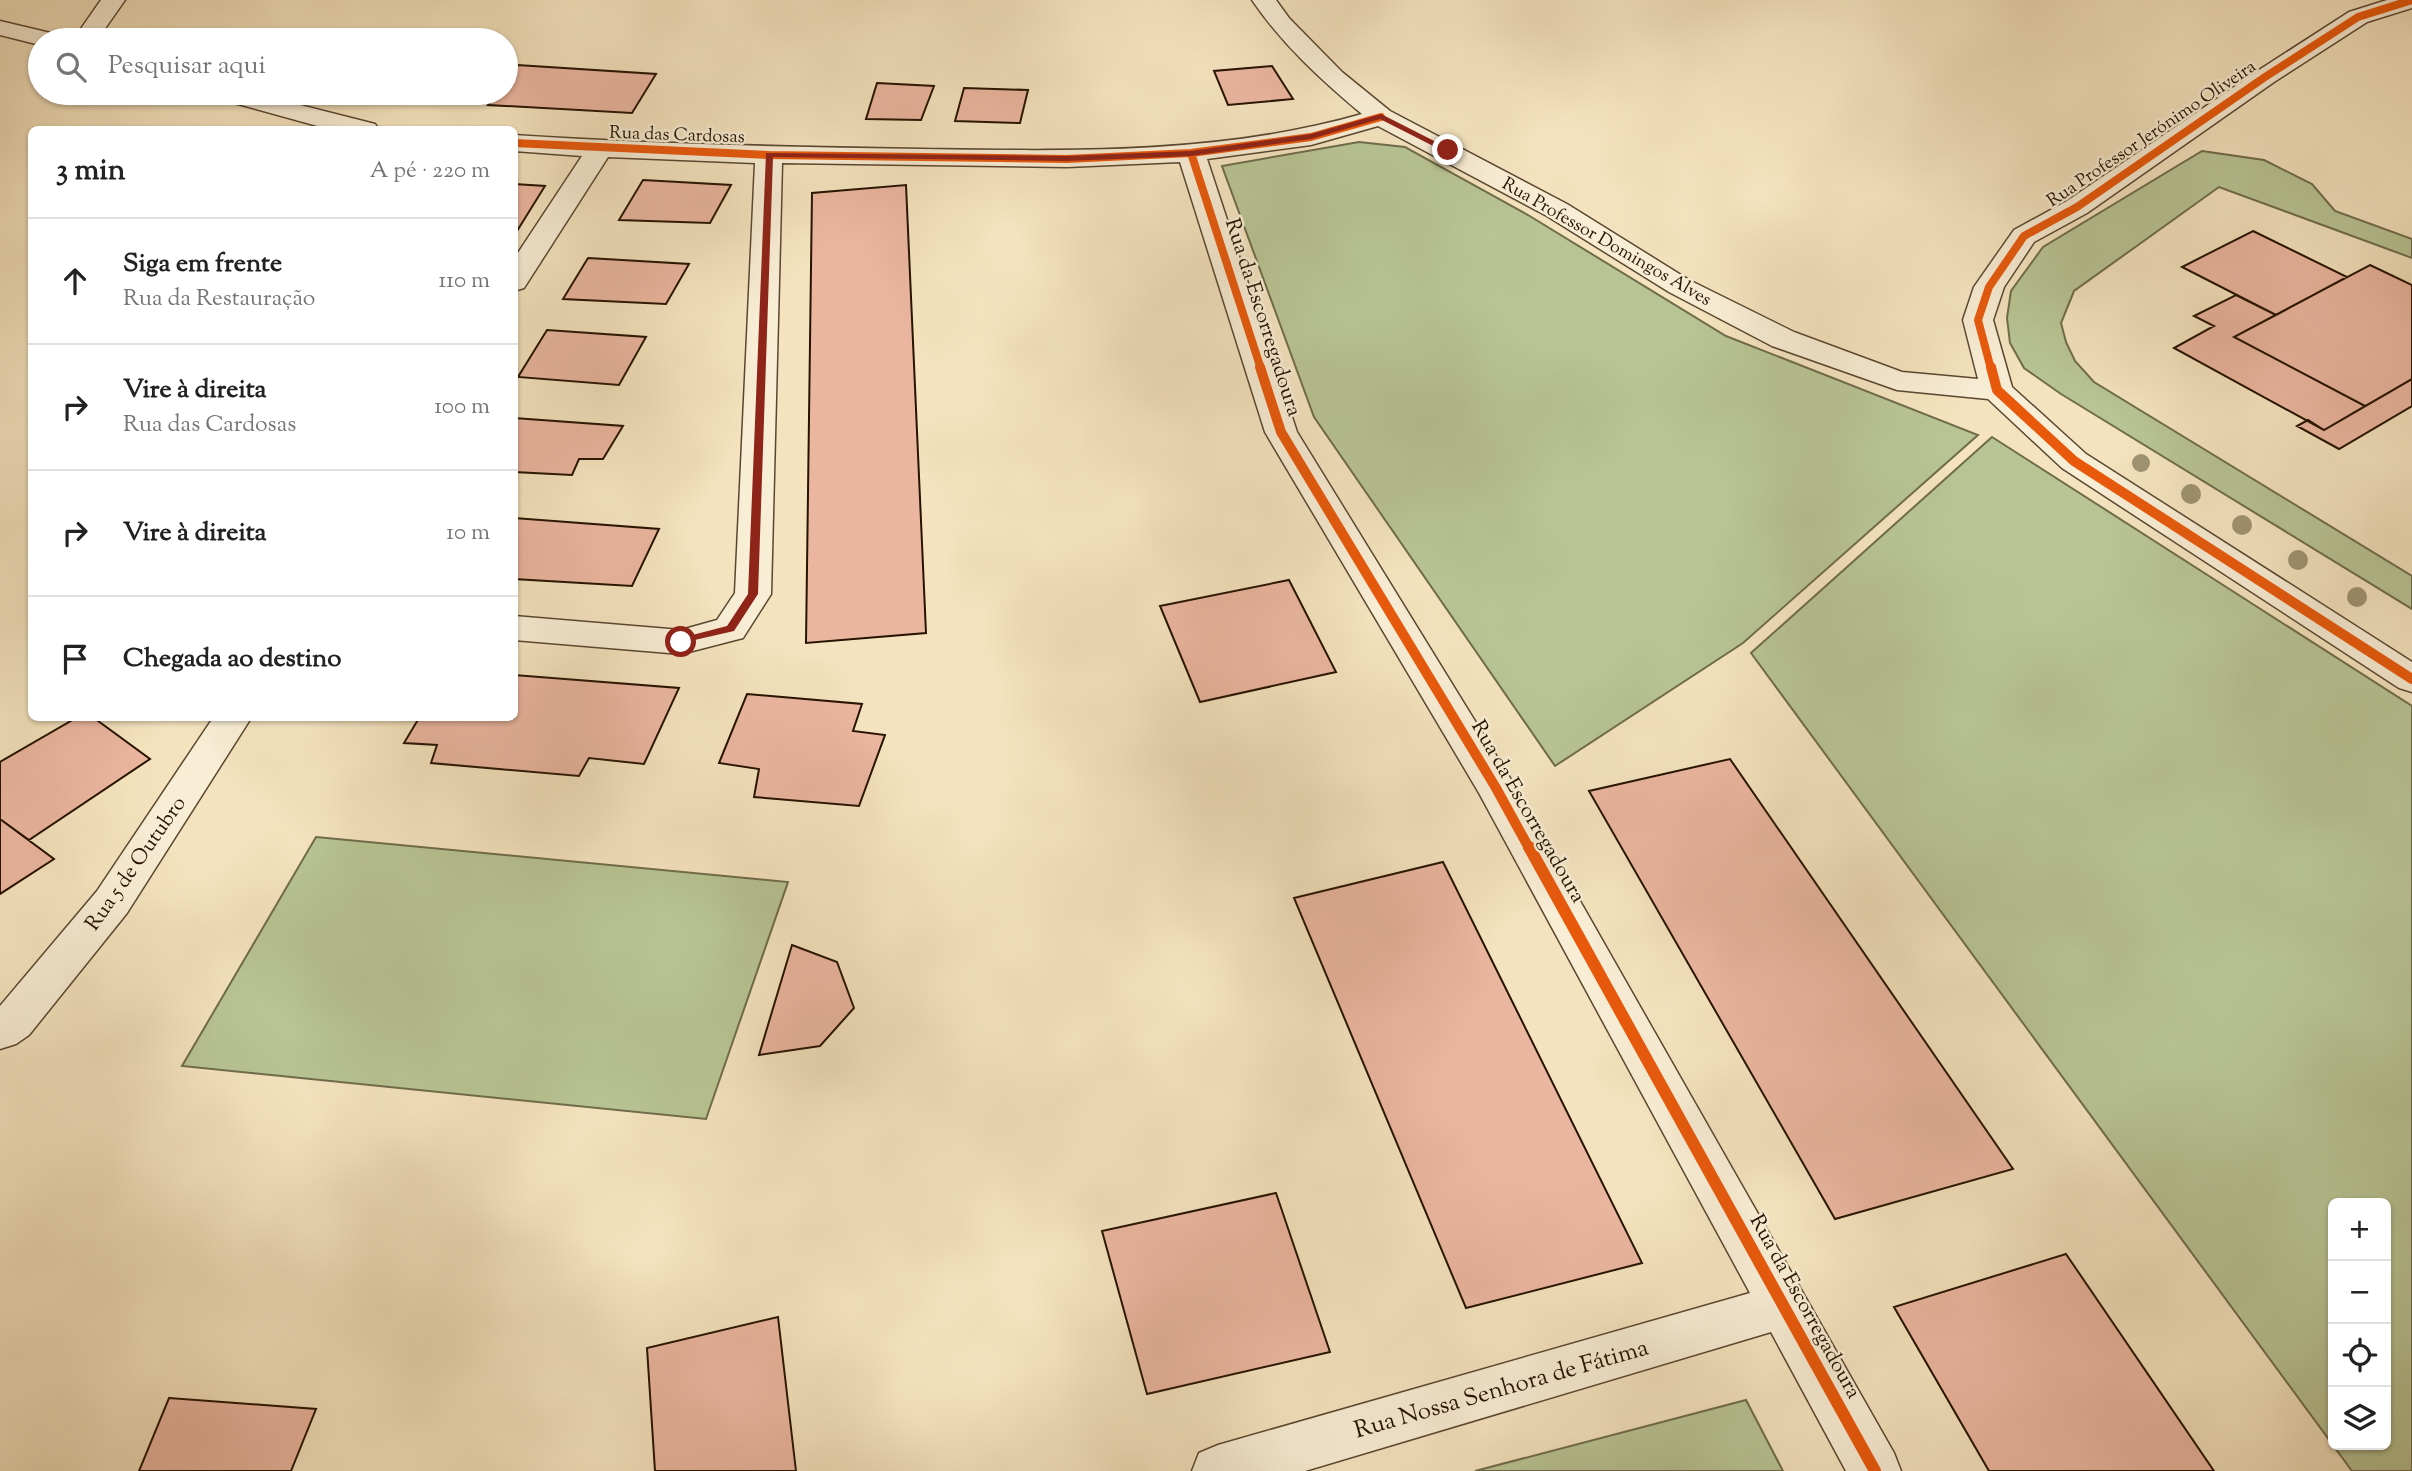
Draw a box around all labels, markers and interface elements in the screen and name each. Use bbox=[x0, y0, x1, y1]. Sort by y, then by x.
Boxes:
search box bbox=[28, 28, 518, 105]
icon: search bbox=[52, 48, 90, 86]
text: Pesquisar aqui bbox=[108, 48, 266, 85]
street label: Rua Professor Jerónimo Oliveira bbox=[2042, 55, 2262, 215]
street label: Rua das Cardosas bbox=[609, 121, 745, 151]
route end bbox=[1432, 134, 1463, 165]
text: 3 min bbox=[56, 150, 126, 193]
text: A pé · 220 m bbox=[370, 155, 490, 188]
street label: Rua Professor Domingos Alves bbox=[1496, 172, 1716, 313]
street label: Rua da Escorregadoura bbox=[1216, 215, 1308, 421]
text: Siga em frente bbox=[123, 246, 282, 283]
icon: ahead bbox=[56, 262, 94, 300]
text: 110 m bbox=[439, 265, 490, 298]
text: Rua da Restauração bbox=[123, 283, 315, 316]
text: Vire à direita bbox=[123, 372, 267, 409]
icon: right bbox=[56, 388, 94, 426]
text: 100 m bbox=[434, 391, 490, 424]
text: Rua das Cardosas bbox=[123, 409, 296, 442]
icon: right bbox=[56, 514, 94, 552]
text: Vire à direita bbox=[123, 515, 267, 552]
text: 10 m bbox=[446, 517, 490, 550]
route start bbox=[665, 626, 696, 657]
icon: arrive bbox=[56, 640, 94, 678]
text: Chegada ao destino bbox=[123, 641, 341, 678]
street label: Rua da Escorregadoura bbox=[1463, 715, 1592, 909]
street label: Rua 5 de Outubro bbox=[79, 791, 194, 938]
map controls bbox=[2328, 1198, 2391, 1450]
button: + bbox=[2328, 1198, 2391, 1261]
street label: Rua da Escorregadoura bbox=[1741, 1209, 1868, 1405]
button: − bbox=[2328, 1261, 2391, 1324]
button: locate bbox=[2328, 1324, 2391, 1387]
street label: Rua Nossa Senhora de Fátima bbox=[1350, 1332, 1653, 1448]
button: layers bbox=[2328, 1387, 2391, 1450]

